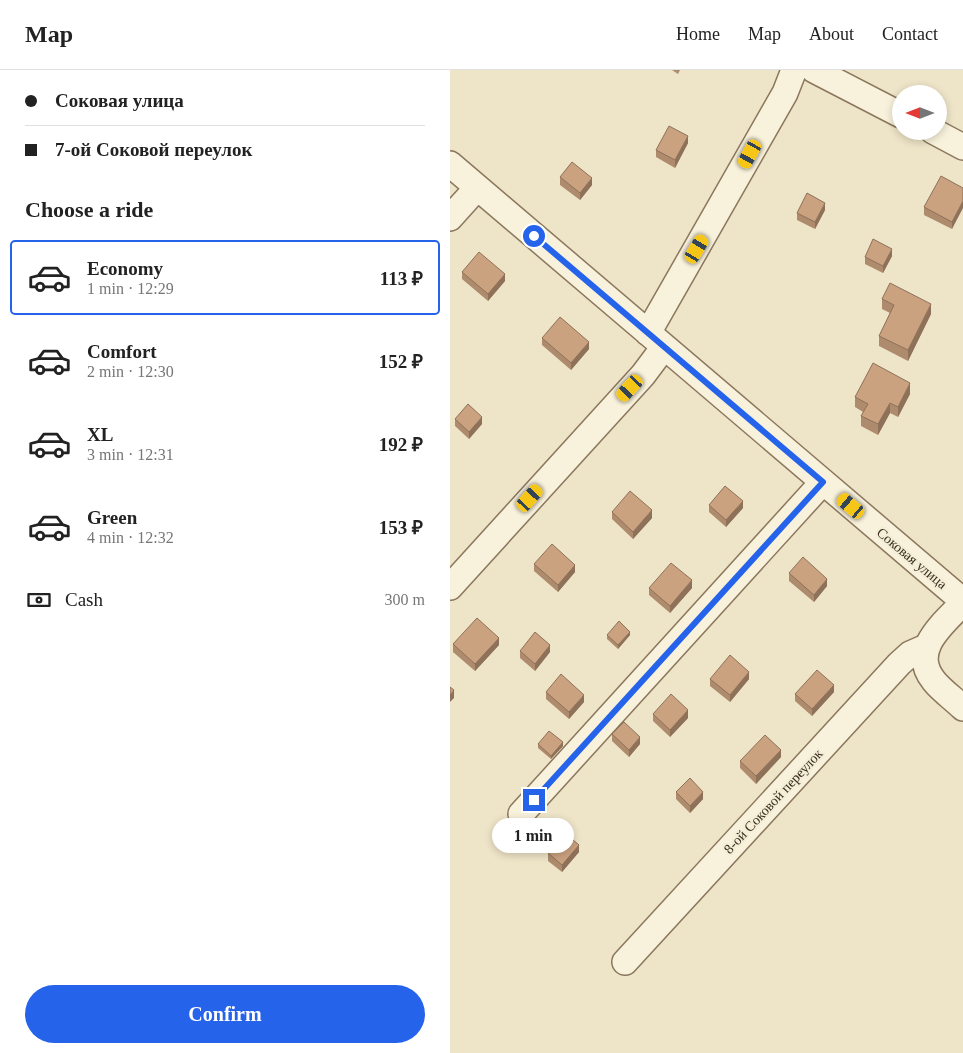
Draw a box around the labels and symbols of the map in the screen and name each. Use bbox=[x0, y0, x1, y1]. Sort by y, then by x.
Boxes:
north arrow bbox=[892, 85, 948, 140]
car bbox=[736, 137, 763, 171]
route start bbox=[523, 225, 545, 247]
car bbox=[682, 232, 711, 266]
car bbox=[614, 372, 645, 404]
car bbox=[514, 482, 545, 514]
car bbox=[834, 491, 867, 521]
street label: Соковая улица bbox=[874, 525, 950, 592]
street label: 8-ой Соковой переулок bbox=[721, 746, 826, 857]
route end bbox=[523, 789, 545, 811]
callout: 1 min bbox=[493, 818, 575, 852]

